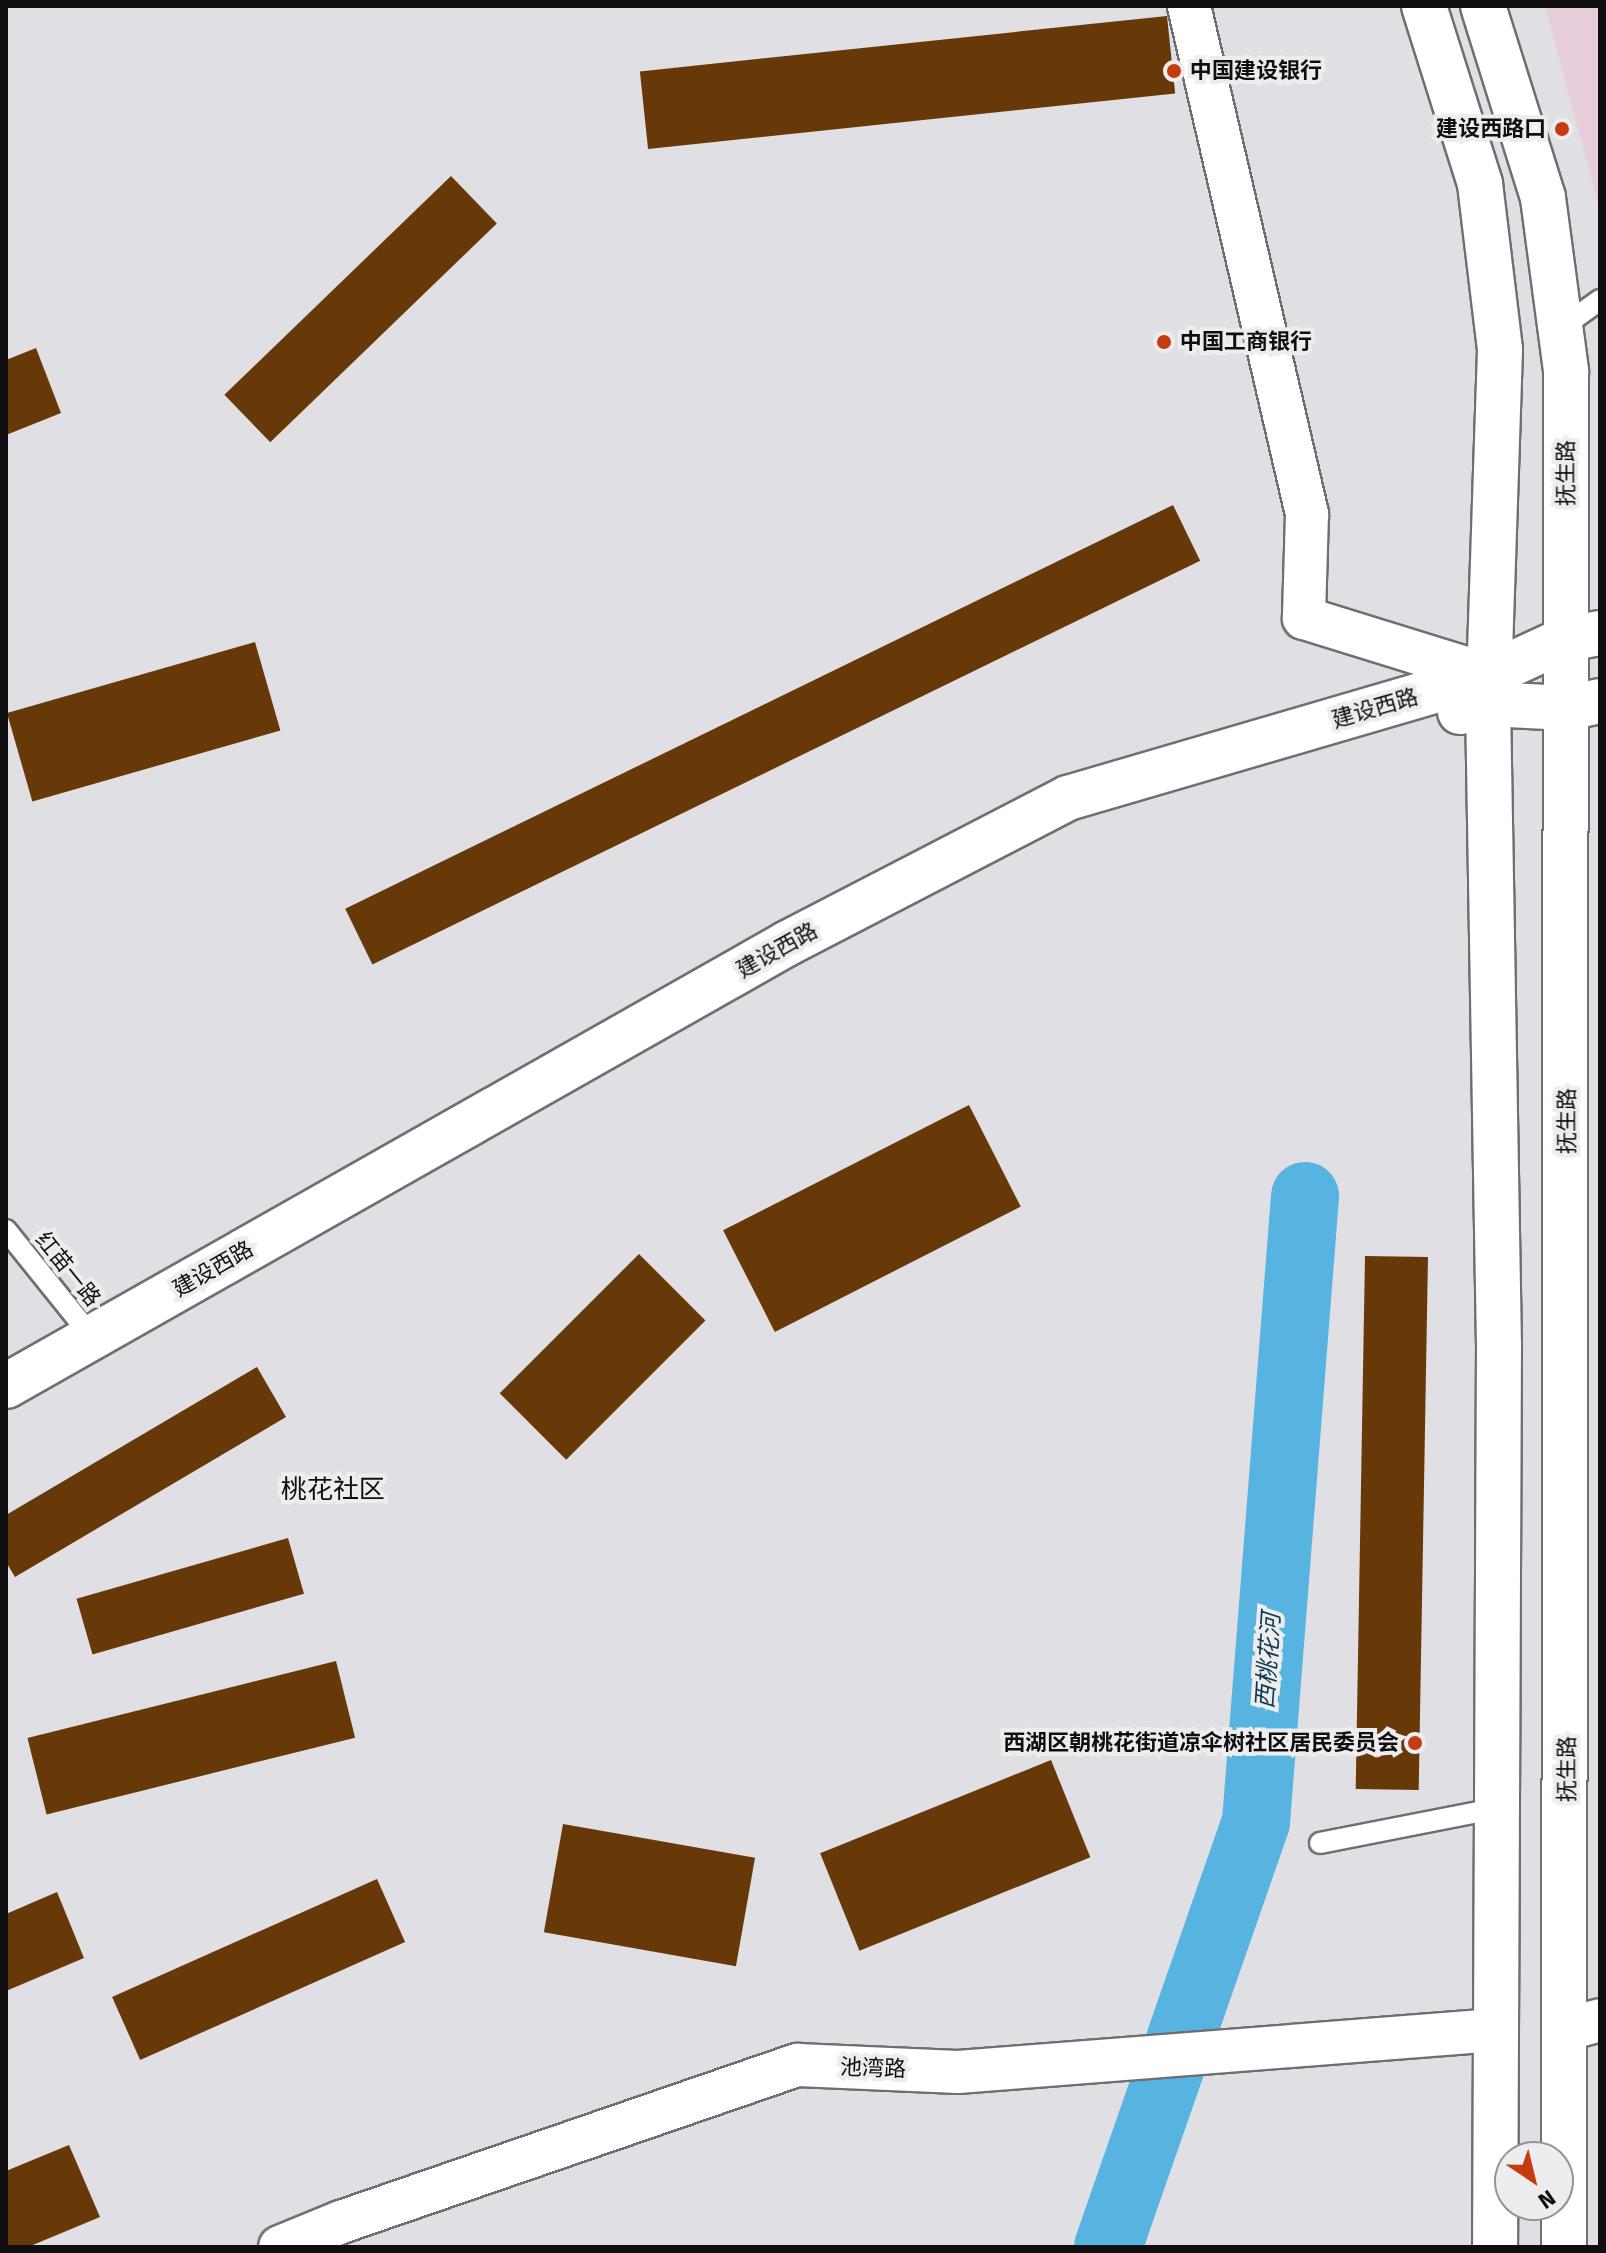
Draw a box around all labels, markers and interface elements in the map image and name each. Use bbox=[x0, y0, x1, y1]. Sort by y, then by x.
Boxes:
place label: 中国建设银行 bbox=[1190, 58, 1322, 84]
marker: 中国建设银行 bbox=[1165, 62, 1183, 80]
place label: 建设西路口 bbox=[1436, 116, 1546, 142]
marker: 建设西路口 bbox=[1553, 120, 1571, 138]
place label: 中国工商银行 bbox=[1180, 329, 1312, 355]
marker: 中国工商银行 bbox=[1155, 333, 1173, 351]
street label: 抚生路 bbox=[1553, 440, 1579, 506]
street label: 建设西路 bbox=[1329, 683, 1421, 733]
street label: 建设西路 bbox=[732, 917, 822, 983]
street label: 抚生路 bbox=[1554, 1088, 1580, 1154]
street label: 红苗一路 bbox=[30, 1226, 106, 1312]
street label: 建设西路 bbox=[168, 1236, 258, 1302]
district label: 桃花社区 bbox=[281, 1474, 385, 1506]
water label: 西桃花河 bbox=[1251, 1612, 1287, 1710]
place label: 西湖区朝桃花街道凉伞树社区居民委员会 bbox=[1003, 1730, 1399, 1756]
marker: 西湖区朝桃花街道凉伞树社区居民委员会 bbox=[1406, 1734, 1424, 1752]
street label: 抚生路 bbox=[1554, 1736, 1580, 1802]
street label: 池湾路 bbox=[840, 2054, 906, 2082]
north arrow bbox=[1494, 2141, 1574, 2221]
text: N bbox=[1533, 2184, 1561, 2215]

